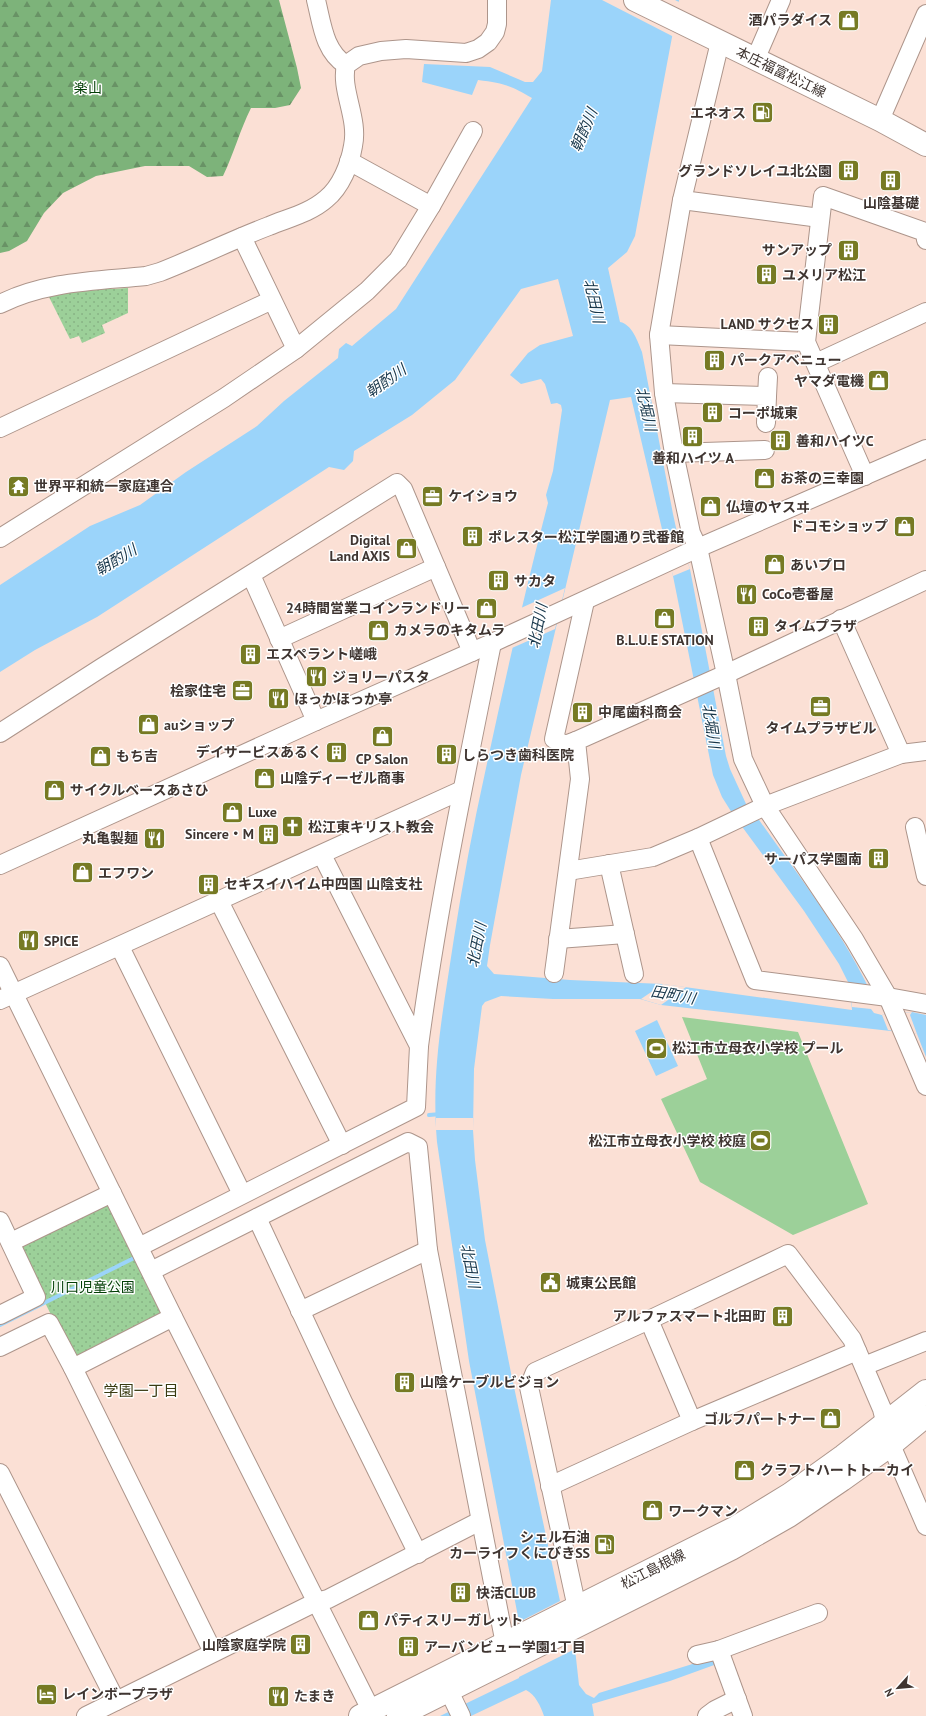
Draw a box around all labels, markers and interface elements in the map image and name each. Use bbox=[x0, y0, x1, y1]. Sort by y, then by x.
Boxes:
shop icon: 酒パラダイス bbox=[835, 7, 861, 33]
place label: 酒パラダイス bbox=[748, 11, 832, 29]
street label: 本庄福富松江線 bbox=[733, 42, 829, 102]
park label: 楽山 bbox=[74, 79, 102, 97]
fuel station icon: エネオス bbox=[749, 100, 775, 126]
water label: 朝酌川 bbox=[566, 104, 602, 154]
place label: エネオス bbox=[690, 104, 746, 122]
building icon: グランドソレイユ北公園 bbox=[835, 158, 861, 184]
place label: グランドソレイユ北公園 bbox=[678, 162, 832, 180]
building icon: 山陰基礎 bbox=[878, 168, 904, 194]
place label: 山陰基礎 bbox=[863, 194, 919, 212]
building icon: サンアップ bbox=[835, 237, 861, 263]
place label: サンアップ bbox=[762, 241, 832, 259]
building icon: ユメリア松江 bbox=[754, 262, 780, 288]
place label: ユメリア松江 bbox=[782, 266, 866, 284]
water label: 北田川 bbox=[580, 277, 609, 327]
building icon: LAND サクセス bbox=[816, 311, 842, 337]
place label: LAND サクセス bbox=[721, 315, 814, 333]
building icon: パークアベニュー bbox=[701, 347, 727, 373]
place label: パークアベニュー bbox=[730, 351, 842, 369]
water label: 朝酌川 bbox=[362, 359, 411, 401]
shop icon: ヤマダ電機 bbox=[866, 368, 892, 394]
place label: ヤマダ電機 bbox=[794, 372, 864, 390]
water label: 北堀川 bbox=[632, 385, 661, 435]
building icon: コーポ城東 bbox=[700, 400, 726, 426]
place label: コーポ城東 bbox=[728, 404, 798, 422]
building icon: 善和ハイツ A bbox=[680, 423, 706, 449]
building icon: 善和ハイツC bbox=[767, 428, 793, 454]
place label: 善和ハイツC bbox=[796, 432, 874, 450]
place label: 善和ハイツ A bbox=[652, 449, 734, 467]
shop icon: お茶の三幸園 bbox=[752, 465, 778, 491]
place label: お茶の三幸園 bbox=[780, 469, 864, 487]
temple icon: 世界平和統一家庭連合 bbox=[5, 473, 31, 499]
place label: 世界平和統一家庭連合 bbox=[34, 477, 174, 495]
office icon: ケイショウ bbox=[419, 483, 445, 509]
place label: ケイショウ bbox=[448, 487, 518, 505]
shop icon: 仏壇のヤスヰ bbox=[698, 494, 724, 520]
place label: 仏壇のヤスヰ bbox=[726, 498, 810, 516]
shop icon: ドコモショップ bbox=[891, 513, 917, 539]
place label: ドコモショップ bbox=[790, 517, 888, 535]
building icon: ポレスター松江学園通り弐番館 bbox=[460, 524, 486, 550]
place label: ポレスター松江学園通り弐番館 bbox=[488, 528, 684, 546]
place label: Digital Land AXIS bbox=[329, 531, 391, 565]
shop icon: Digital Land AXIS bbox=[393, 535, 419, 561]
water label: 朝酌川 bbox=[92, 539, 142, 579]
shop icon: あいプロ bbox=[762, 552, 788, 578]
place label: あいプロ bbox=[790, 556, 846, 574]
building icon: サカタ bbox=[485, 568, 511, 594]
place label: サカタ bbox=[514, 572, 556, 590]
restaurant icon: CoCo壱番屋 bbox=[733, 581, 759, 607]
place label: CoCo壱番屋 bbox=[762, 585, 834, 603]
shop icon: 24時間営業コインランドリー bbox=[473, 595, 499, 621]
place label: 24時間営業コインランドリー bbox=[286, 599, 470, 617]
water label: 北田川 bbox=[524, 600, 552, 650]
shop icon: B.L.U.E STATION bbox=[652, 605, 678, 631]
building icon: タイムプラザ bbox=[746, 613, 772, 639]
shop icon: カメラのキタムラ bbox=[366, 617, 392, 643]
place label: タイムプラザ bbox=[774, 617, 857, 635]
place label: カメラのキタムラ bbox=[394, 621, 505, 639]
place label: B.L.U.E STATION bbox=[616, 631, 714, 649]
building icon: エスペラント嵯峨 bbox=[238, 641, 264, 667]
place label: エスペラント嵯峨 bbox=[266, 645, 377, 663]
restaurant icon: ジョリーパスタ bbox=[303, 664, 329, 690]
place label: ジョリーパスタ bbox=[332, 668, 430, 686]
office icon: 桧家住宅 bbox=[229, 678, 255, 704]
place label: 桧家住宅 bbox=[170, 682, 226, 700]
restaurant icon: ほっかほっか亭 bbox=[266, 686, 292, 712]
place label: ほっかほっか亭 bbox=[294, 690, 392, 708]
office icon: タイムプラザビル bbox=[808, 693, 834, 719]
building icon: 中尾歯科商会 bbox=[570, 699, 596, 725]
water label: 北堀川 bbox=[699, 702, 725, 752]
place label: 中尾歯科商会 bbox=[598, 703, 682, 721]
shop icon: auショップ bbox=[136, 712, 162, 738]
place label: auショップ bbox=[164, 716, 234, 734]
place label: タイムプラザビル bbox=[766, 719, 876, 737]
shop icon: CP Salon bbox=[369, 724, 395, 750]
building icon: デイサービスあるく bbox=[324, 739, 350, 765]
building icon: しらつき歯科医院 bbox=[434, 742, 460, 768]
shop icon: もち吉 bbox=[88, 743, 114, 769]
place label: デイサービスあるく bbox=[196, 743, 322, 761]
place label: しらつき歯科医院 bbox=[462, 746, 574, 764]
place label: もち吉 bbox=[116, 747, 158, 765]
place label: CP Salon bbox=[356, 750, 408, 768]
shop icon: 山陰ディーゼル商事 bbox=[252, 765, 278, 791]
place label: 山陰ディーゼル商事 bbox=[280, 769, 405, 787]
shop icon: サイクルベースあさひ bbox=[41, 777, 67, 803]
place label: サイクルベースあさひ bbox=[70, 781, 209, 799]
shop icon: Luxe bbox=[220, 799, 246, 825]
place label: Luxe bbox=[248, 803, 277, 821]
church icon: 松江東キリスト教会 bbox=[280, 814, 306, 840]
place label: 松江東キリスト教会 bbox=[308, 818, 434, 836]
building icon: Sincere・M bbox=[256, 821, 282, 847]
restaurant icon: 丸亀製麺 bbox=[141, 825, 167, 851]
place label: Sincere・M bbox=[185, 825, 254, 843]
place label: 丸亀製麺 bbox=[82, 829, 138, 847]
building icon: サーパス学園南 bbox=[865, 846, 891, 872]
place label: サーパス学園南 bbox=[764, 850, 862, 868]
shop icon: エフワン bbox=[69, 860, 95, 886]
place label: エフワン bbox=[98, 864, 154, 882]
building icon: セキスイハイム中四国 山陰支社 bbox=[195, 871, 221, 897]
place label: セキスイハイム中四国 山陰支社 bbox=[224, 875, 422, 893]
water label: 北田川 bbox=[463, 919, 491, 969]
restaurant icon: SPICE bbox=[16, 928, 42, 954]
place label: SPICE bbox=[44, 932, 79, 950]
water label: 田町川 bbox=[649, 981, 699, 1008]
sports icon: 松江市立母衣小学校 プール bbox=[644, 1035, 670, 1061]
place label: 松江市立母衣小学校 プール bbox=[672, 1039, 844, 1057]
sports icon: 松江市立母衣小学校 校庭 bbox=[748, 1128, 774, 1154]
place label: 松江市立母衣小学校 校庭 bbox=[588, 1132, 746, 1150]
water label: 北田川 bbox=[457, 1242, 484, 1292]
public building icon: 城東公民館 bbox=[538, 1270, 564, 1296]
place label: 城東公民館 bbox=[566, 1274, 636, 1292]
park label: 川口児童公園 bbox=[51, 1278, 135, 1296]
building icon: アルファスマート北田町 bbox=[769, 1303, 795, 1329]
place label: アルファスマート北田町 bbox=[613, 1307, 766, 1325]
building icon: 山陰ケーブルビジョン bbox=[391, 1369, 417, 1395]
place label: 山陰ケーブルビジョン bbox=[420, 1373, 559, 1391]
district label: 学園一丁目 bbox=[103, 1381, 179, 1400]
shop icon: ゴルフパートナー bbox=[818, 1406, 844, 1432]
place label: ゴルフパートナー bbox=[704, 1410, 816, 1428]
shop icon: クラフトハートトーカイ bbox=[731, 1457, 757, 1483]
place label: クラフトハートトーカイ bbox=[760, 1461, 914, 1479]
shop icon: ワークマン bbox=[639, 1498, 665, 1524]
place label: ワークマン bbox=[668, 1502, 738, 1520]
place label: シェル石油 カーライフくにびきSS bbox=[449, 1528, 590, 1562]
fuel station icon: シェル石油 カーライフくにびきSS bbox=[592, 1532, 618, 1558]
street label: 松江島根線 bbox=[618, 1545, 688, 1593]
building icon: 快活CLUB bbox=[448, 1580, 474, 1606]
place label: 快活CLUB bbox=[476, 1584, 536, 1602]
shop icon: パティスリーガレット bbox=[356, 1607, 382, 1633]
place label: パティスリーガレット bbox=[384, 1611, 523, 1629]
building icon: 山陰家庭学院 bbox=[288, 1632, 314, 1658]
building icon: アーバンビュー学園1丁目 bbox=[395, 1634, 421, 1660]
place label: 山陰家庭学院 bbox=[202, 1636, 286, 1654]
place label: アーバンビュー学園1丁目 bbox=[424, 1638, 586, 1656]
north arrow bbox=[878, 1668, 918, 1708]
hotel icon: レインボープラザ bbox=[34, 1681, 60, 1707]
restaurant icon: たまき bbox=[265, 1683, 291, 1709]
place label: レインボープラザ bbox=[62, 1685, 173, 1703]
text: N bbox=[881, 1686, 897, 1699]
place label: たまき bbox=[294, 1687, 336, 1705]

